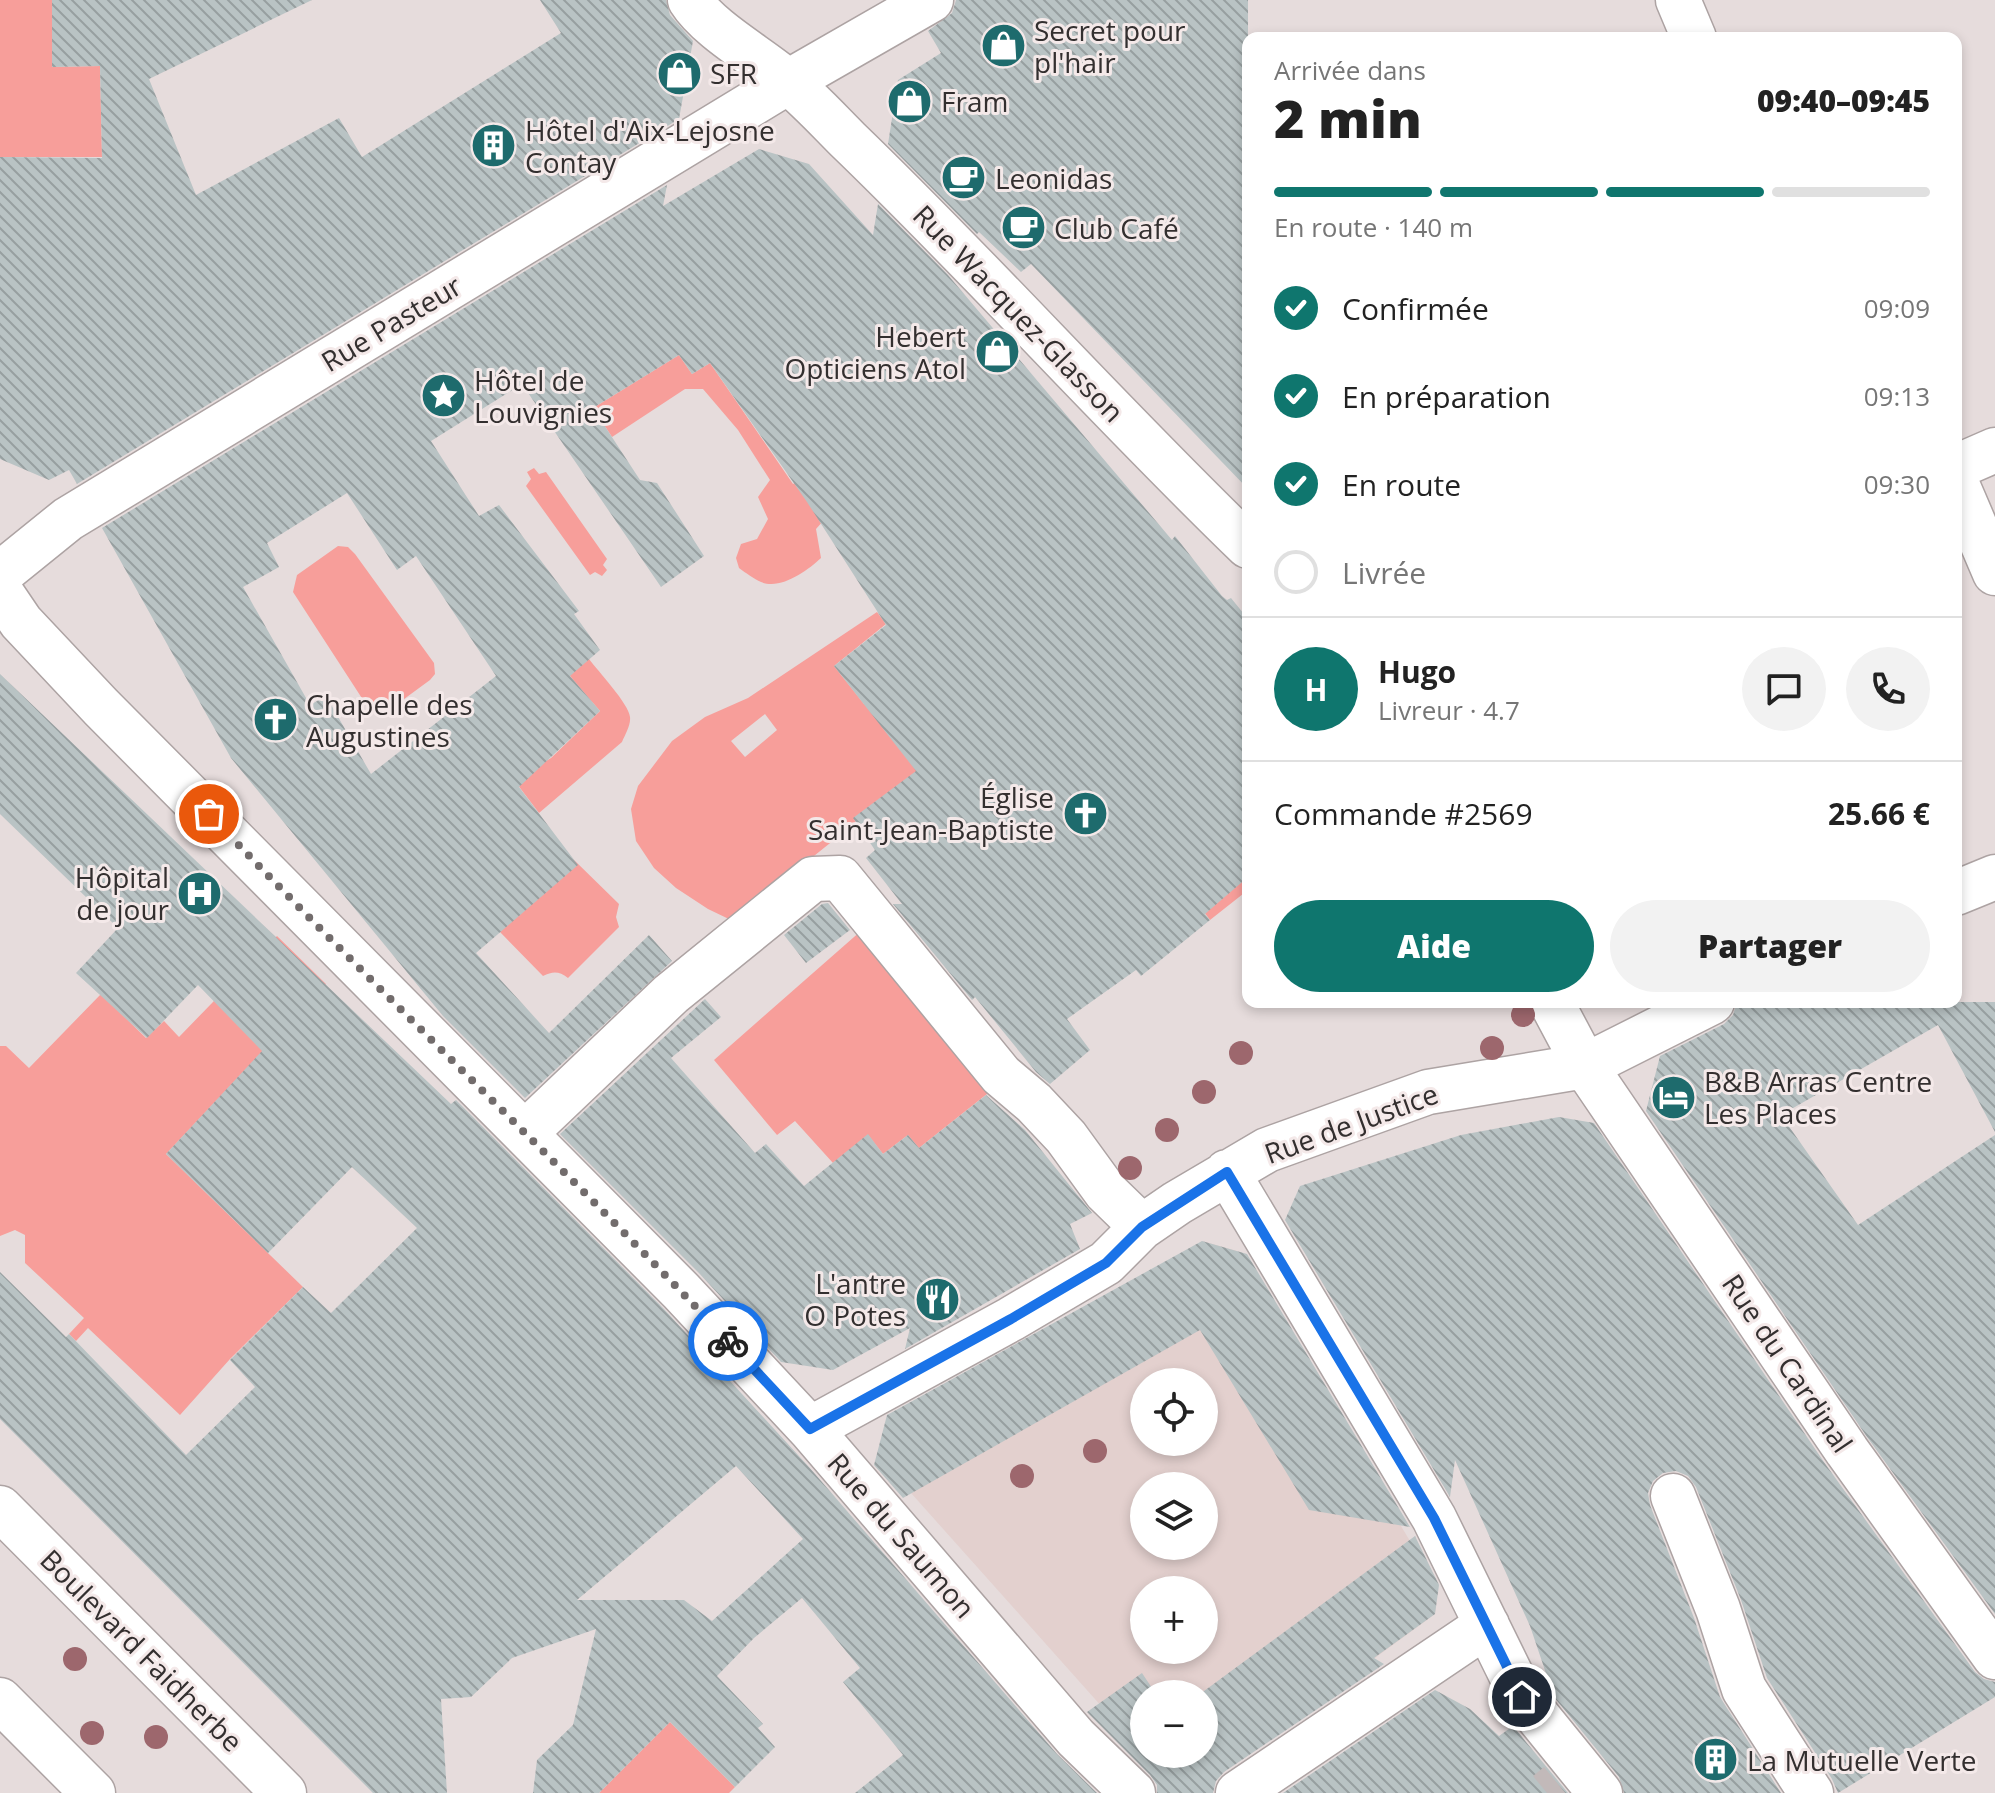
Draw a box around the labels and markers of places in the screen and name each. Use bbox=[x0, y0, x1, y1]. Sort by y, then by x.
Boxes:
place label: Secret pour pl'hair bbox=[1034, 11, 1186, 81]
shop icon: Secret pour pl'hair bbox=[979, 22, 1027, 70]
shop icon: SFR bbox=[655, 49, 703, 97]
place label: SFR bbox=[710, 54, 757, 92]
shop icon: Fram bbox=[886, 77, 934, 125]
place label: Fram bbox=[941, 82, 1008, 120]
place label: Hôtel d'Aix-Lejosne Contay bbox=[525, 111, 775, 181]
building icon: Hôtel d'Aix-Lejosne Contay bbox=[470, 122, 518, 170]
cafe icon: Leonidas bbox=[940, 154, 988, 202]
place label: Leonidas bbox=[995, 159, 1112, 197]
cafe icon: Club Café bbox=[999, 204, 1047, 252]
place label: Club Café bbox=[1054, 209, 1179, 247]
place label: Hebert Opticiens Atol bbox=[784, 317, 966, 387]
shop icon: Hebert Opticiens Atol bbox=[973, 328, 1021, 376]
place label: Hôtel de Louvignies bbox=[474, 361, 612, 431]
place icon: Hôtel de Louvignies bbox=[419, 372, 467, 420]
place label: Chapelle des Augustines bbox=[306, 685, 473, 755]
church icon: Chapelle des Augustines bbox=[251, 696, 299, 744]
place label: Église Saint-Jean-Baptiste bbox=[808, 778, 1054, 848]
pin bbox=[175, 780, 243, 848]
church icon: Église Saint-Jean-Baptiste bbox=[1061, 789, 1109, 837]
place label: Hôpital de jour bbox=[75, 858, 170, 928]
hospital icon: Hôpital de jour bbox=[176, 869, 224, 917]
place label: B&B Arras Centre Les Places bbox=[1704, 1062, 1932, 1132]
hotel icon: B&B Arras Centre Les Places bbox=[1649, 1073, 1697, 1121]
place label: L'antre O Potes bbox=[804, 1264, 906, 1334]
restaurant icon: L'antre O Potes bbox=[913, 1275, 961, 1323]
pin bbox=[1488, 1663, 1556, 1731]
building icon: La Mutuelle Verte bbox=[1692, 1736, 1740, 1784]
place label: La Mutuelle Verte bbox=[1747, 1741, 1976, 1779]

